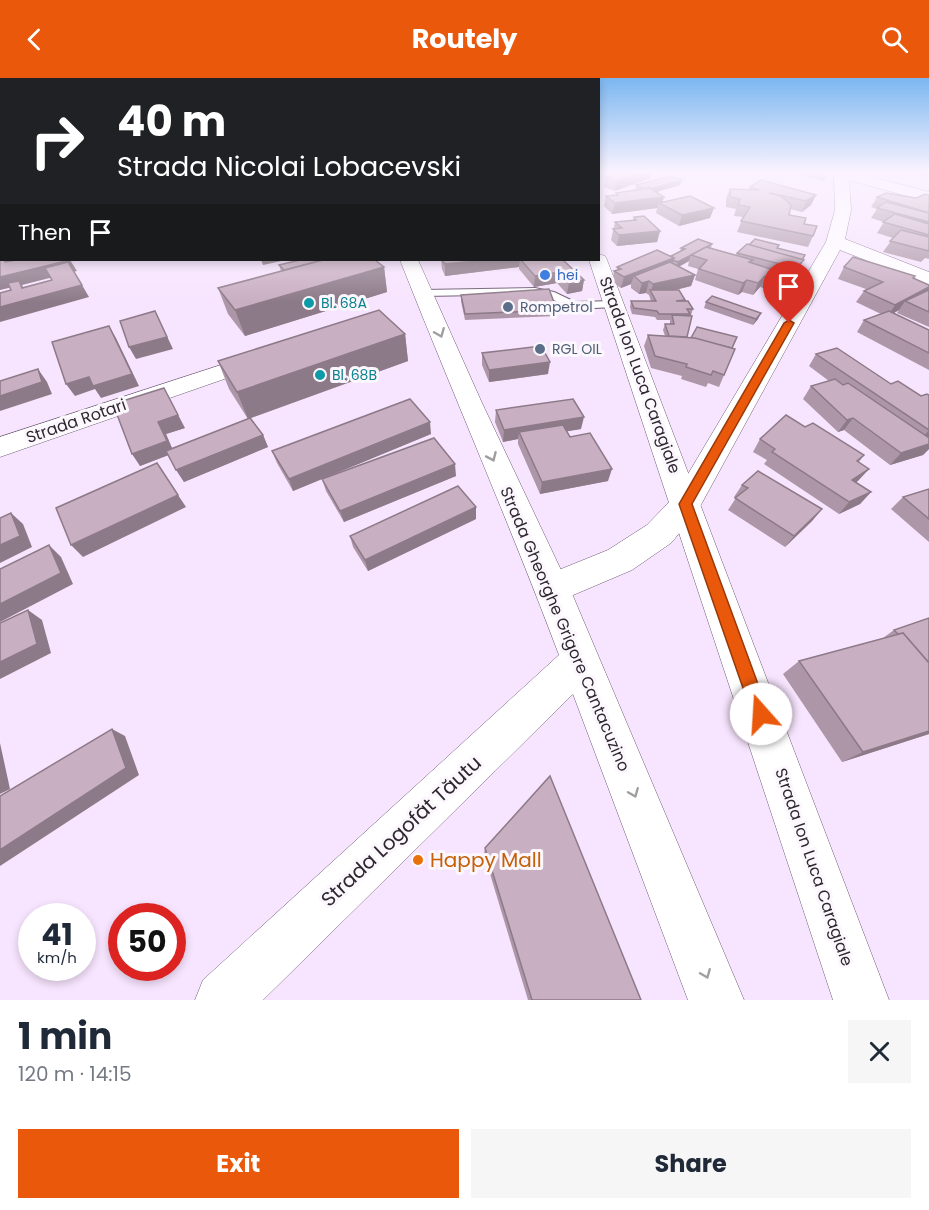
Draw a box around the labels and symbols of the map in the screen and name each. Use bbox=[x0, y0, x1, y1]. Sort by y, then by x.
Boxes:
pin bbox=[763, 261, 814, 323]
place label: hei bbox=[557, 265, 578, 285]
marker: hei bbox=[538, 268, 552, 282]
street label: Strada Ion Luca Caragiale bbox=[594, 273, 686, 477]
place label: Bl. 68A bbox=[321, 293, 367, 313]
marker: Bl. 68A bbox=[302, 296, 316, 310]
place label: Rompetrol bbox=[520, 297, 593, 317]
marker: Rompetrol bbox=[501, 300, 515, 314]
one-way arrow bbox=[433, 327, 445, 338]
place label: RGL OIL bbox=[552, 339, 602, 359]
marker: RGL OIL bbox=[533, 342, 547, 356]
place label: Bl. 68B bbox=[332, 365, 377, 385]
marker: Bl. 68B bbox=[313, 368, 327, 382]
street label: Strada Rotari bbox=[23, 393, 129, 449]
one-way arrow bbox=[485, 450, 497, 461]
street label: Strada Gheorghe Grigore Cantacuzino bbox=[494, 483, 636, 775]
position arrow bbox=[729, 682, 793, 746]
street label: Strada Logofăt Tăutu bbox=[315, 749, 487, 913]
street label: Strada Ion Luca Caragiale bbox=[769, 765, 859, 969]
one-way arrow bbox=[627, 787, 639, 798]
place label: Happy Mall bbox=[430, 846, 542, 874]
marker: Happy Mall bbox=[411, 853, 425, 867]
speed limit sign: 50 bbox=[108, 903, 186, 981]
one-way arrow bbox=[699, 968, 711, 979]

